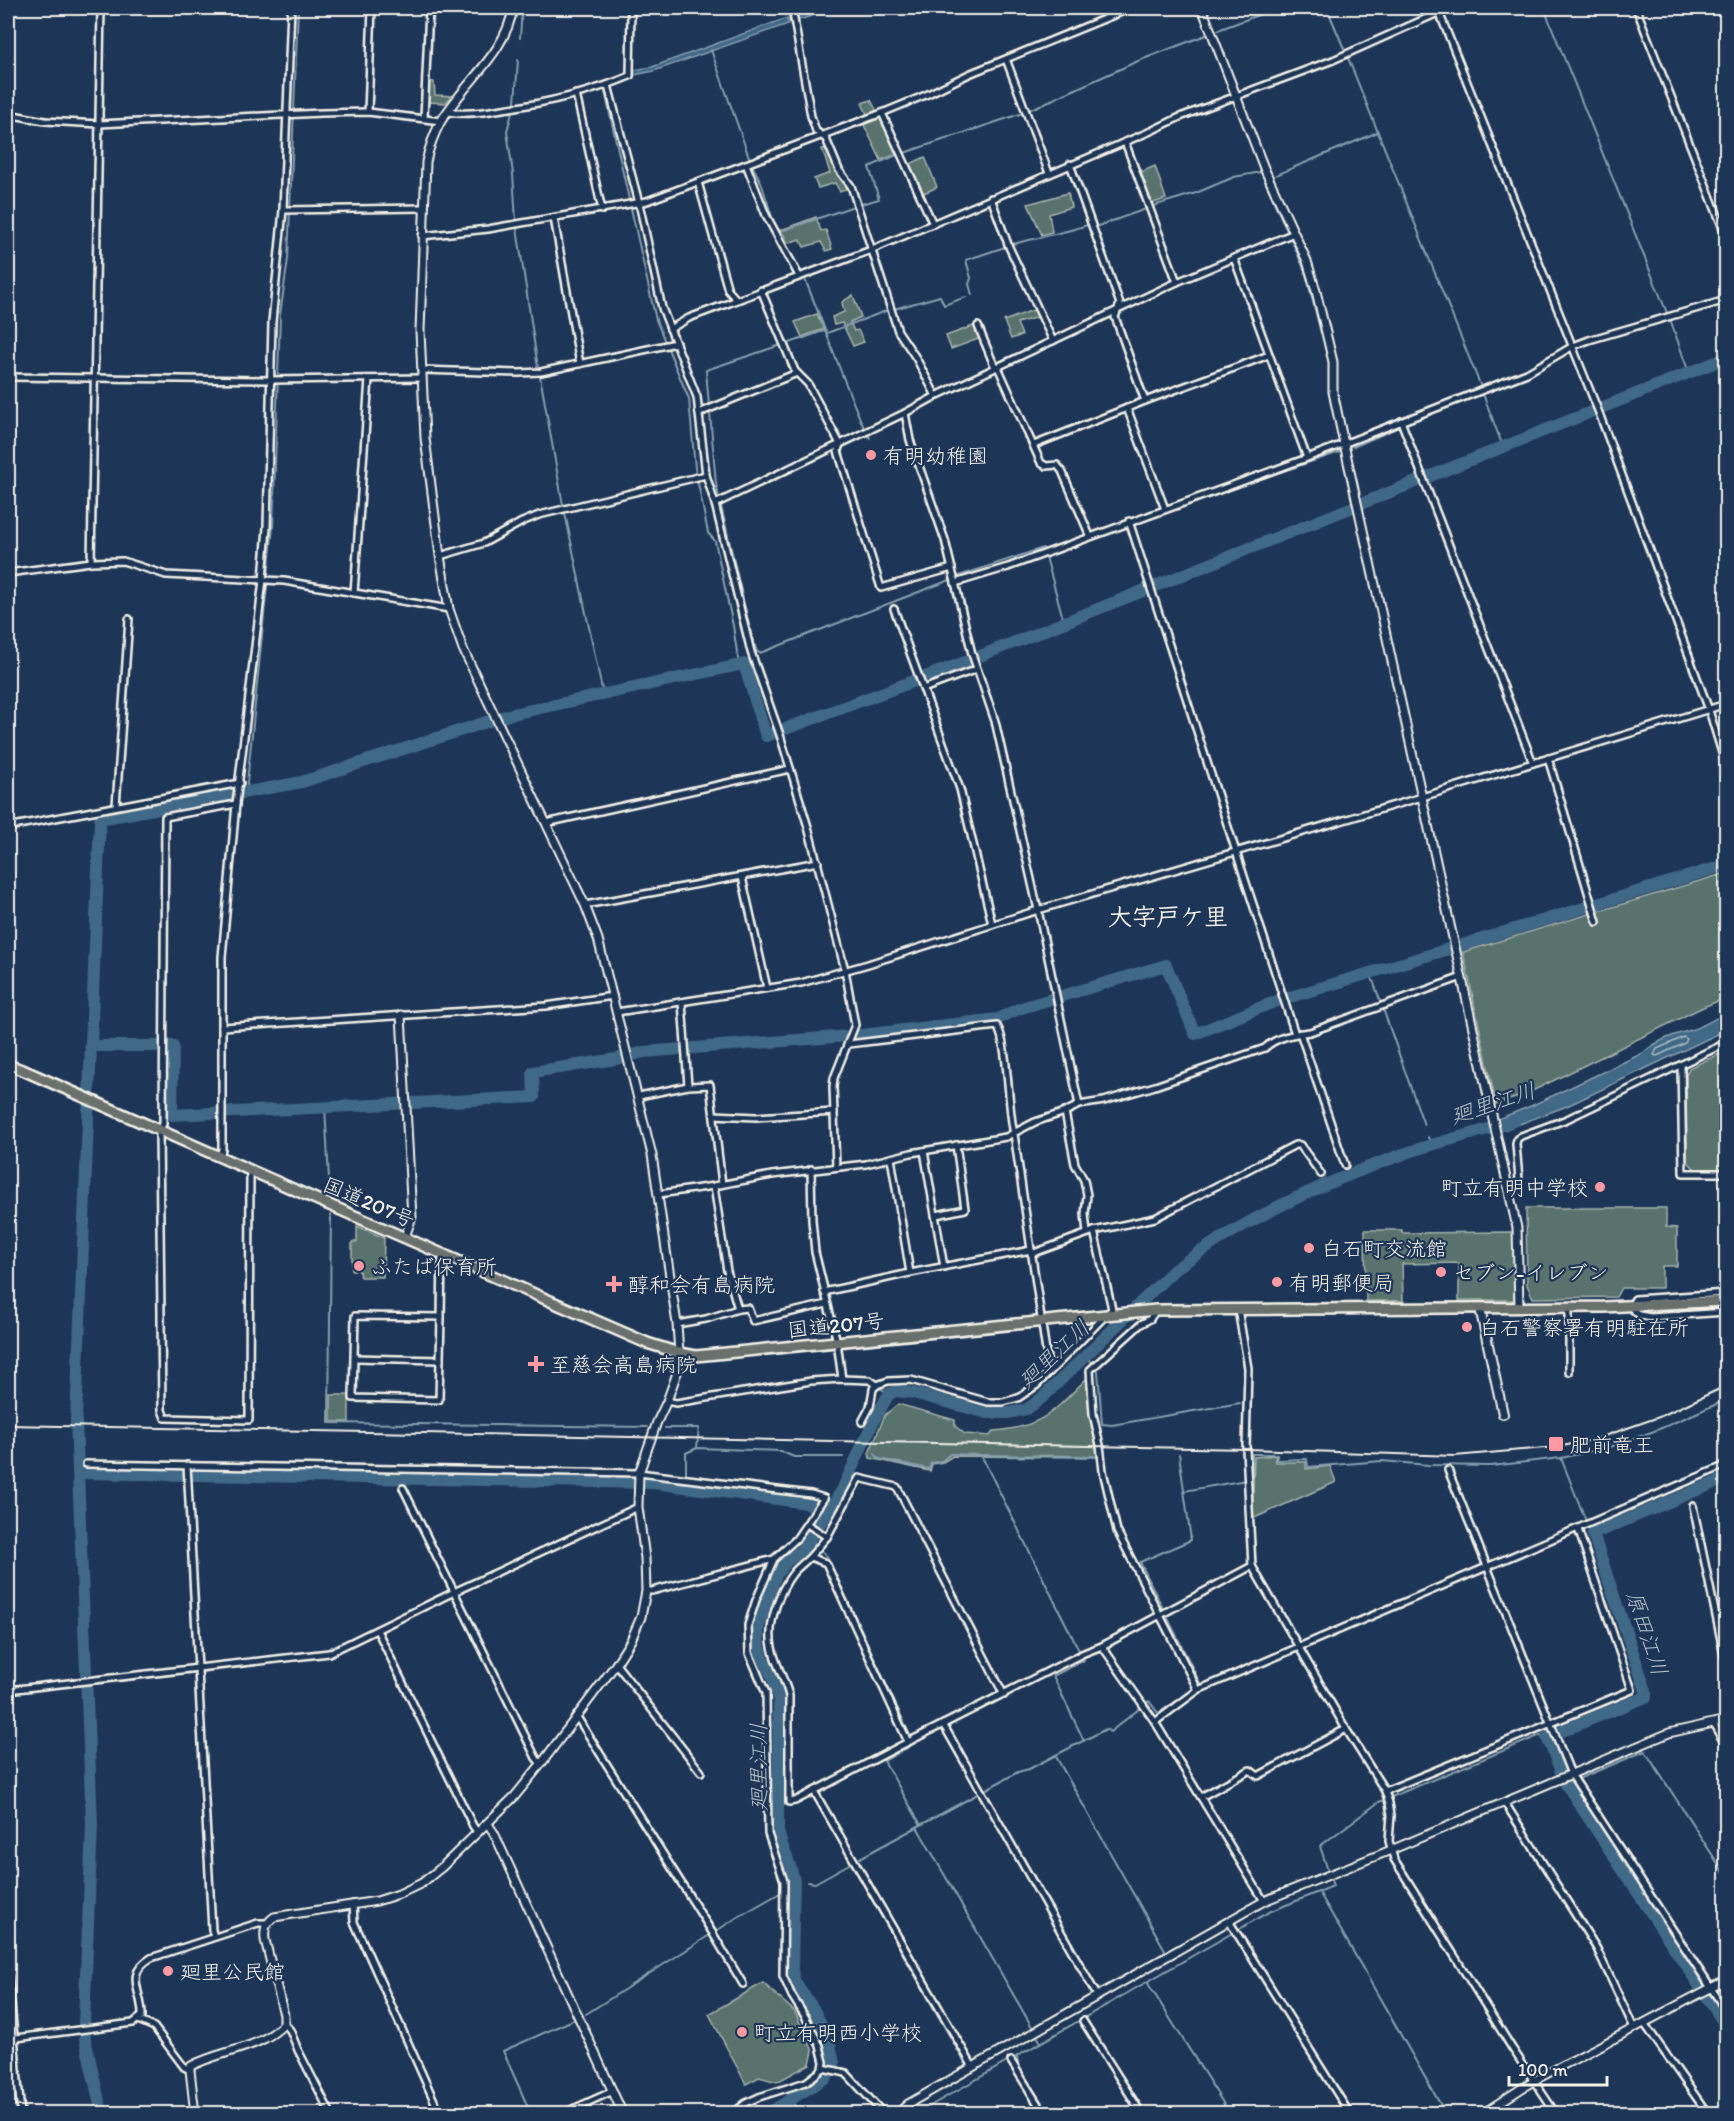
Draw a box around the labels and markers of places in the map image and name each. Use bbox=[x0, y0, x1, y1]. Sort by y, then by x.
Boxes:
place label: 有明幼稚園 bbox=[883, 443, 988, 468]
marker: 有明幼稚園 bbox=[864, 448, 878, 462]
place label: 町立有明中学校 bbox=[1441, 1175, 1588, 1200]
marker: 町立有明中学校 bbox=[1593, 1180, 1607, 1194]
place label: 白石町交流館 bbox=[1321, 1236, 1447, 1261]
marker: 白石町交流館 bbox=[1302, 1241, 1316, 1255]
place label: ふたば保育所 bbox=[371, 1254, 497, 1279]
marker: ふたば保育所 bbox=[352, 1259, 366, 1273]
place label: セブン-イレブン bbox=[1453, 1260, 1608, 1285]
marker: セブン-イレブン bbox=[1434, 1265, 1448, 1279]
place label: 有明郵便局 bbox=[1289, 1270, 1394, 1295]
place label: 醇和会有島病院 bbox=[628, 1272, 775, 1297]
marker: 醇和会有島病院 bbox=[605, 1275, 623, 1293]
marker: 有明郵便局 bbox=[1270, 1275, 1284, 1289]
place label: 白石警察署有明駐在所 bbox=[1479, 1315, 1689, 1340]
marker: 白石警察署有明駐在所 bbox=[1460, 1320, 1474, 1334]
place label: 至慈会高島病院 bbox=[550, 1352, 697, 1377]
marker: 至慈会高島病院 bbox=[527, 1355, 545, 1373]
place label: 肥前竜王 bbox=[1570, 1432, 1654, 1457]
marker: 肥前竜王 bbox=[1547, 1435, 1565, 1453]
place label: 廻里公民館 bbox=[180, 1959, 285, 1984]
marker: 廻里公民館 bbox=[161, 1964, 175, 1978]
place label: 町立有明西小学校 bbox=[754, 2020, 922, 2045]
marker: 町立有明西小学校 bbox=[735, 2025, 749, 2039]

